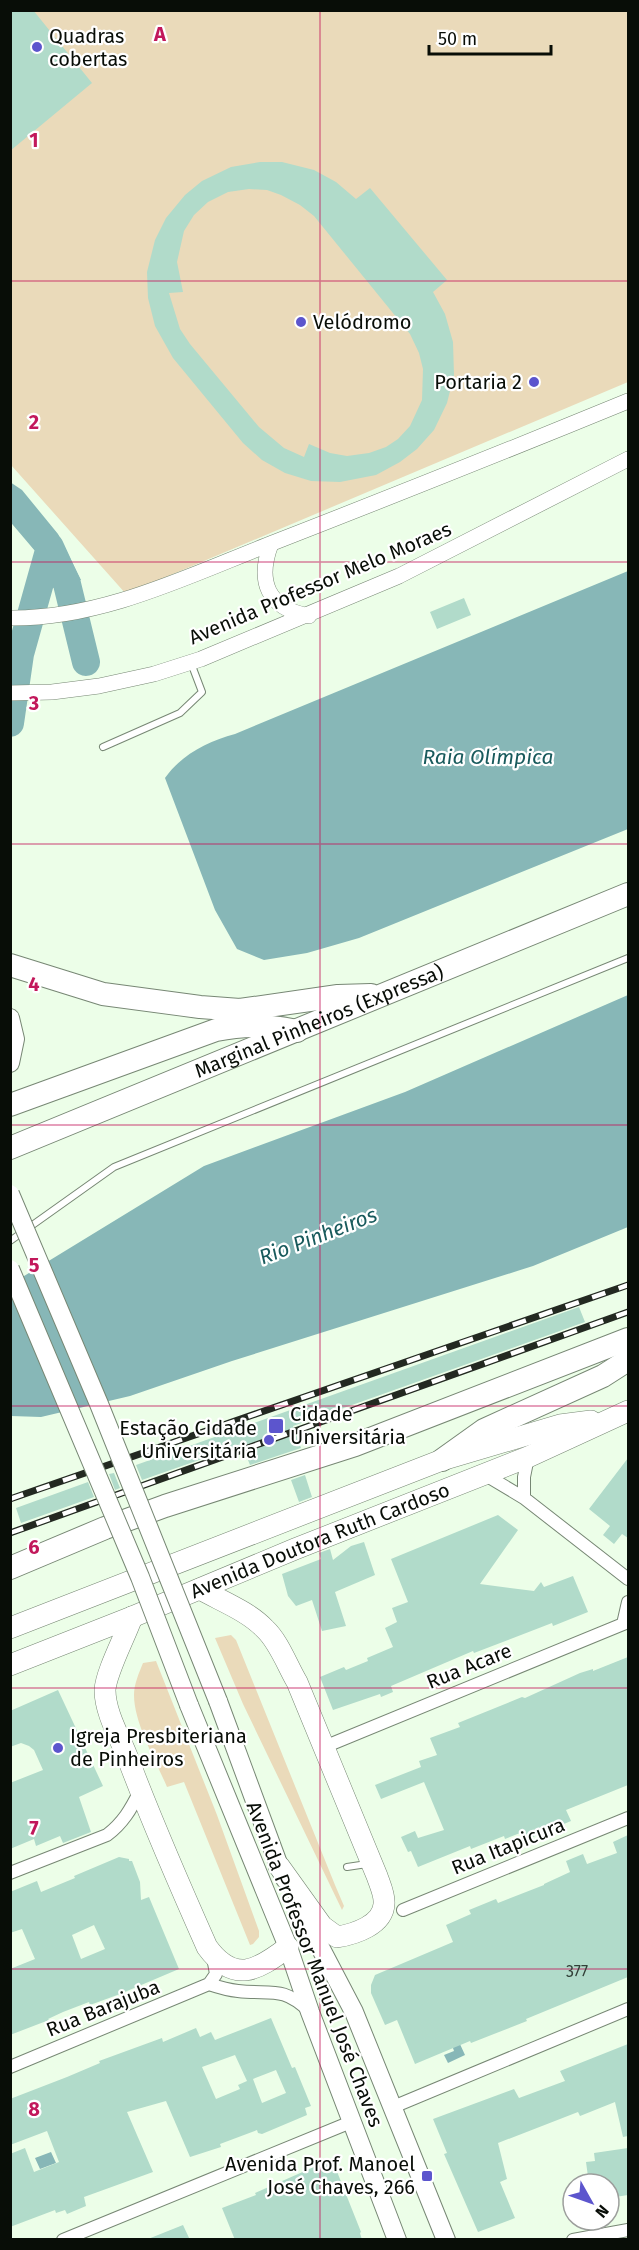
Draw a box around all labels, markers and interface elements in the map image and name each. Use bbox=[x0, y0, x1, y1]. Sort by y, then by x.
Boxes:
scale bar bbox=[429, 18, 550, 56]
text: A bbox=[153, 22, 167, 46]
place label: Quadras cobertas bbox=[49, 24, 127, 71]
text: 50 m bbox=[438, 28, 477, 50]
marker: Quadras cobertas bbox=[30, 40, 44, 54]
text: 1 bbox=[29, 128, 39, 152]
place label: Velódromo bbox=[313, 310, 412, 334]
marker: Velódromo bbox=[294, 315, 308, 329]
place label: Portaria 2 bbox=[434, 370, 522, 394]
marker: Portaria 2 bbox=[527, 375, 541, 389]
text: 2 bbox=[29, 410, 39, 434]
street label: Avenida Professor Melo Moraes bbox=[185, 517, 455, 649]
text: 3 bbox=[28, 691, 39, 715]
water label: Raia Olímpica bbox=[422, 744, 554, 770]
street label: Marginal Pinheiros (Expressa) bbox=[191, 959, 447, 1083]
text: 4 bbox=[28, 972, 40, 996]
water label: Rio Pinheiros bbox=[255, 1201, 381, 1270]
text: 5 bbox=[29, 1253, 40, 1277]
place label: Cidade Universitária bbox=[290, 1402, 406, 1449]
place label: Estação Cidade Universitária bbox=[119, 1416, 257, 1463]
marker: Cidade Universitária bbox=[267, 1417, 285, 1435]
marker: Estação Cidade Universitária bbox=[262, 1433, 276, 1447]
street label: Avenida Doutora Ruth Cardoso bbox=[187, 1477, 453, 1603]
text: 6 bbox=[28, 1535, 40, 1559]
street label: Rua Acare bbox=[423, 1638, 515, 1694]
place label: Igreja Presbiteriana de Pinheiros bbox=[70, 1724, 247, 1771]
marker: Igreja Presbiteriana de Pinheiros bbox=[51, 1741, 65, 1755]
street label: Avenida Professor Manuel José Chaves bbox=[242, 1798, 388, 2130]
street label: Rua Itapicura bbox=[448, 1812, 568, 1880]
text: 7 bbox=[29, 1816, 39, 1840]
house number: 377 bbox=[566, 1962, 588, 1981]
street label: Rua Barajuba bbox=[43, 1974, 163, 2042]
text: 8 bbox=[28, 2097, 40, 2121]
place label: Avenida Prof. Manoel José Chaves, 266 bbox=[225, 2152, 415, 2199]
marker: Avenida Prof. Manoel José Chaves, 266 bbox=[420, 2169, 434, 2183]
north arrow bbox=[561, 2172, 621, 2232]
text: N bbox=[591, 2201, 613, 2221]

